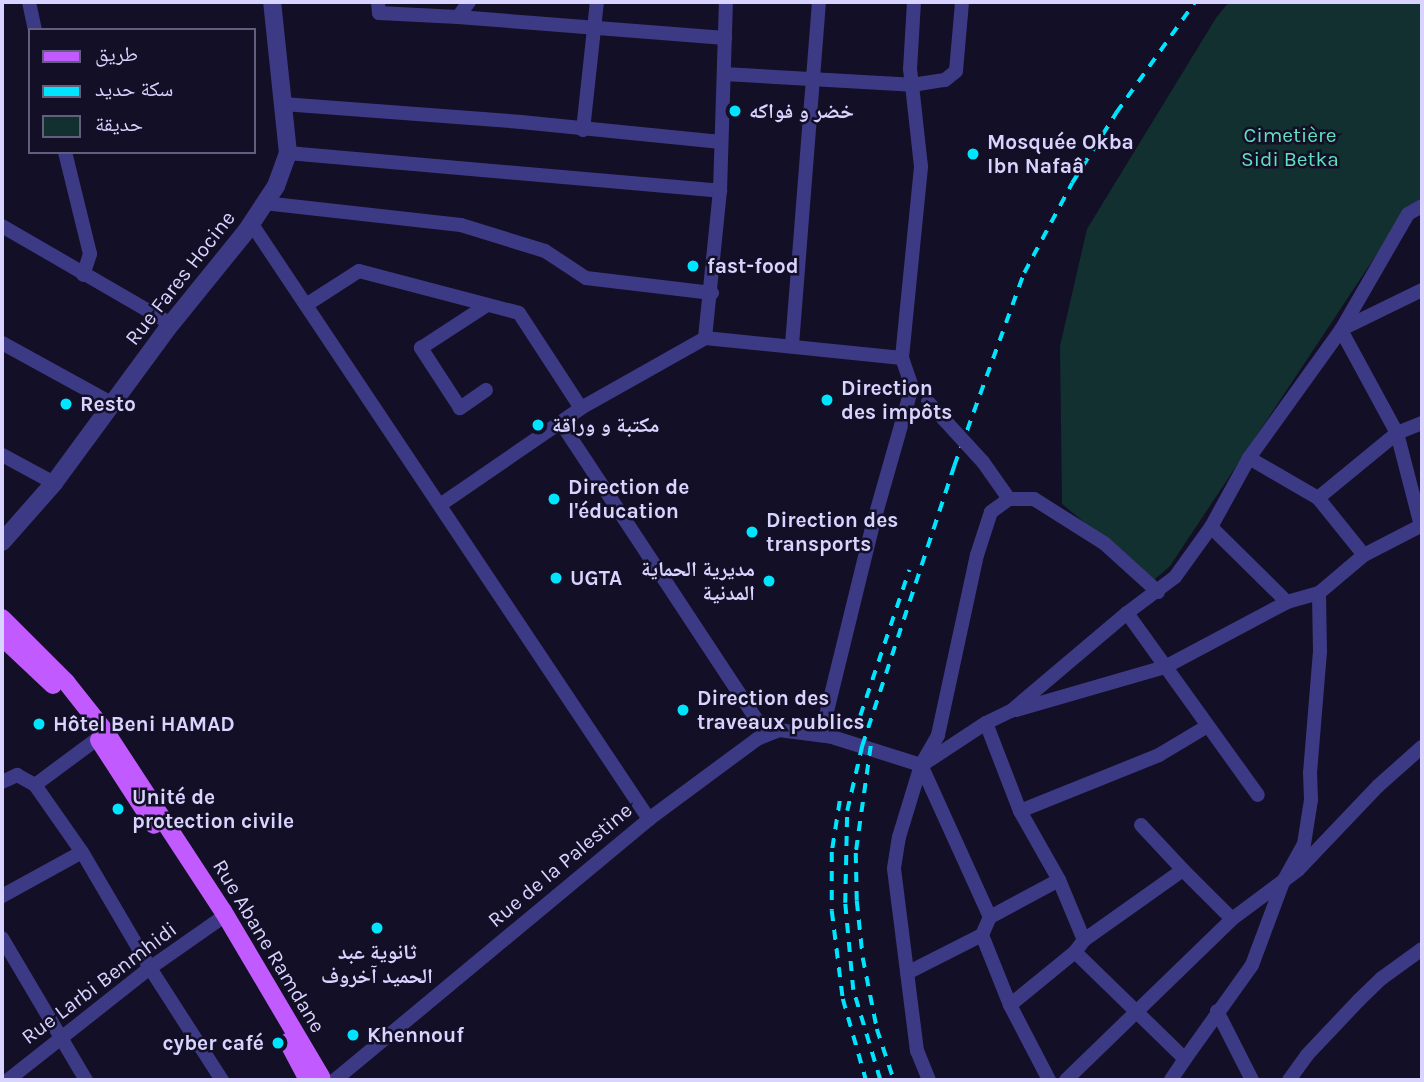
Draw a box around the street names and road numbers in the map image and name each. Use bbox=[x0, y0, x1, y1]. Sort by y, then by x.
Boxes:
street label: Rue Fares Hocine bbox=[120, 206, 240, 350]
street label: Rue de la Palestine bbox=[483, 797, 637, 933]
street label: Rue Abane Ramdane bbox=[207, 855, 331, 1037]
street label: Rue Larbi Benmhidi bbox=[16, 916, 182, 1050]

